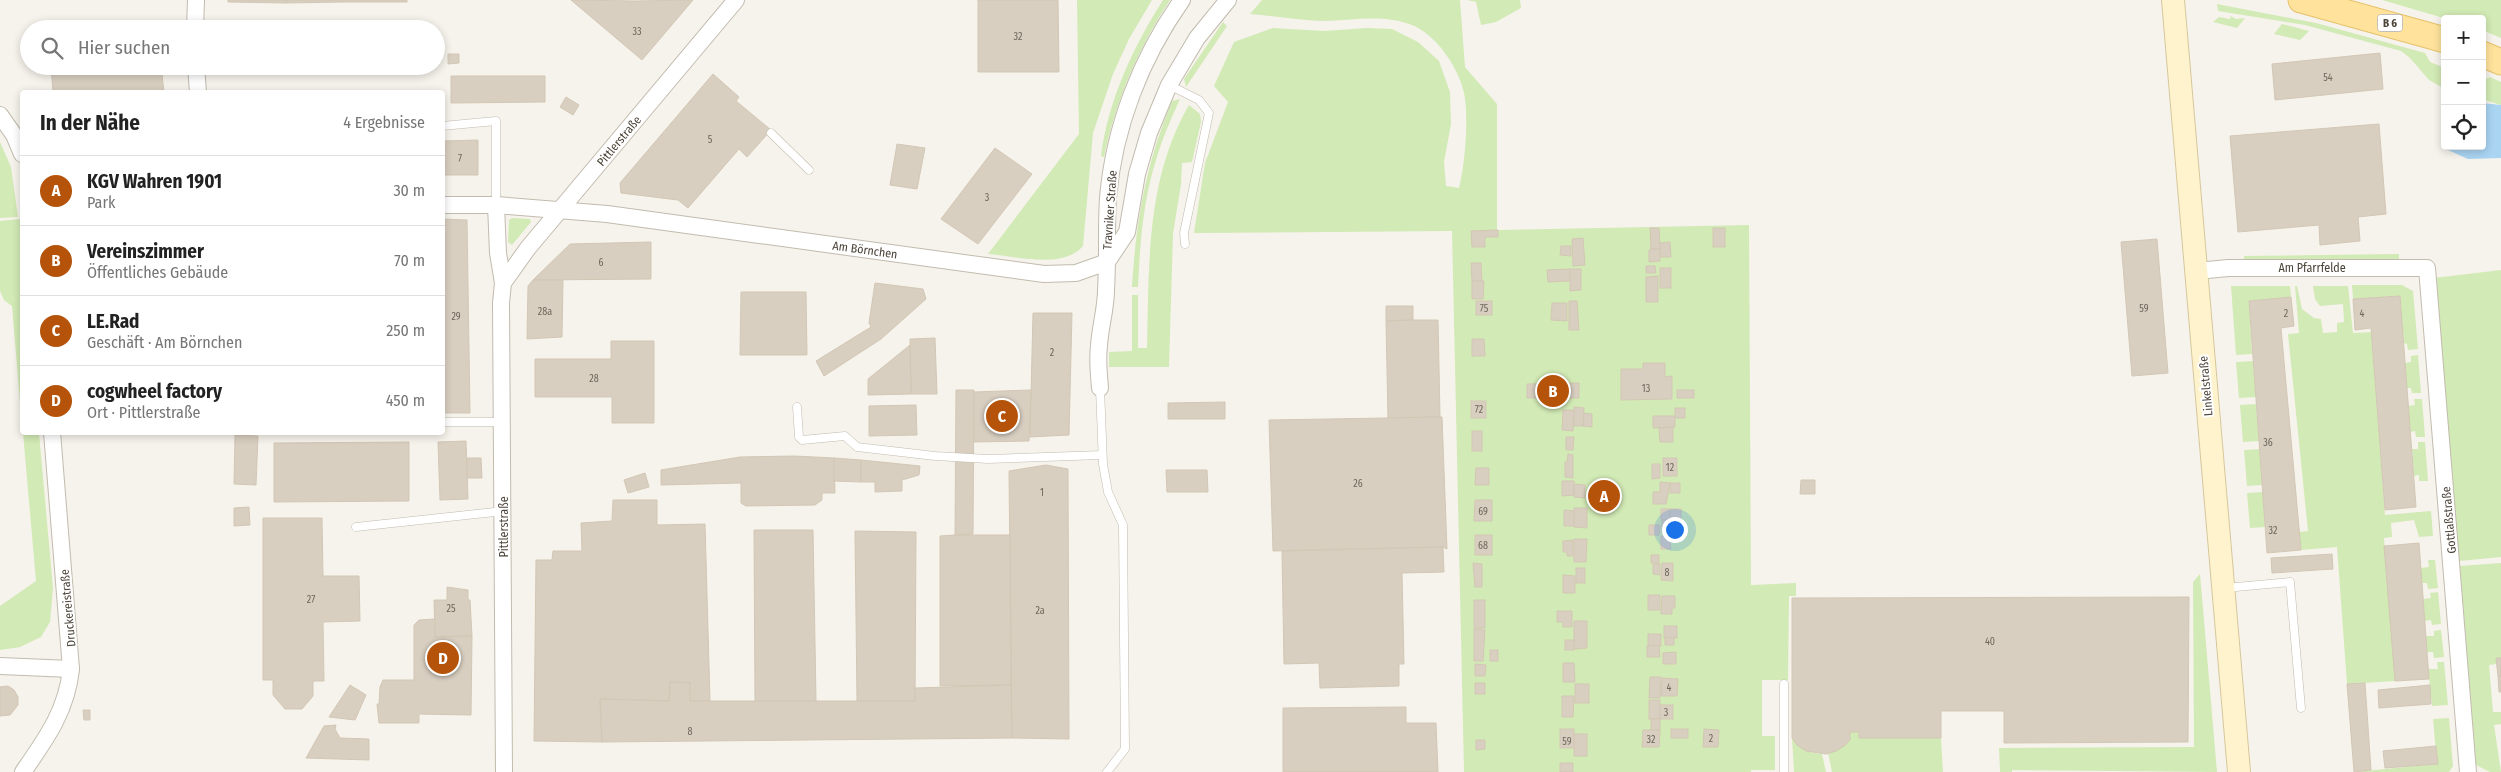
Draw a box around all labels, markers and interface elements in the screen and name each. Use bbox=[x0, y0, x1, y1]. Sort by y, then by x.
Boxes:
road number: B 6 bbox=[2378, 14, 2402, 32]
map controls bbox=[2441, 15, 2486, 150]
button: + bbox=[2441, 15, 2486, 60]
search box bbox=[20, 20, 445, 75]
house number: 33 bbox=[632, 26, 642, 38]
house number: 32 bbox=[1014, 31, 1023, 43]
icon: search bbox=[38, 34, 66, 62]
text: Hier suchen bbox=[78, 36, 170, 59]
button: − bbox=[2441, 60, 2486, 105]
house number: 54 bbox=[2323, 72, 2333, 84]
button: locate bbox=[2441, 105, 2486, 150]
text: In der Nähe bbox=[40, 110, 140, 136]
text: 4 Ergebnisse bbox=[343, 113, 425, 132]
street label: Pittlerstraße bbox=[594, 113, 644, 169]
house number: 5 bbox=[708, 134, 713, 146]
house number: 7 bbox=[458, 153, 462, 165]
text: KGV Wahren 1901 bbox=[87, 170, 222, 193]
street label: Travniker Straße bbox=[1100, 170, 1120, 250]
text: A bbox=[52, 181, 60, 200]
text: 30 m bbox=[393, 181, 425, 200]
house number: 3 bbox=[985, 192, 990, 204]
text: Park bbox=[87, 193, 115, 212]
street label: Am Börnchen bbox=[832, 239, 898, 261]
text: Vereinszimmer bbox=[87, 240, 204, 263]
text: B bbox=[52, 251, 60, 270]
text: 70 m bbox=[394, 251, 425, 270]
house number: 6 bbox=[599, 257, 604, 269]
street label: Am Pfarrfelde bbox=[2278, 261, 2346, 275]
text: Öffentliches Gebäude bbox=[87, 263, 228, 282]
house number: 75 bbox=[1480, 303, 1489, 315]
house number: 59 bbox=[2139, 303, 2149, 315]
house number: 28a bbox=[538, 306, 552, 318]
house number: 2 bbox=[2284, 308, 2289, 320]
house number: 4 bbox=[2360, 308, 2365, 320]
text: LE.Rad bbox=[87, 310, 139, 333]
house number: 29 bbox=[451, 311, 461, 323]
text: C bbox=[52, 321, 60, 340]
text: 250 m bbox=[386, 321, 425, 340]
text: Geschäft · Am Börnchen bbox=[87, 333, 242, 352]
house number: 2 bbox=[1050, 347, 1055, 359]
street label: Linkelstraße bbox=[2196, 355, 2216, 417]
pin: B bbox=[1537, 372, 1569, 410]
house number: 28 bbox=[589, 373, 599, 385]
text: cogwheel factory bbox=[87, 380, 222, 403]
house number: 13 bbox=[1642, 383, 1651, 395]
text: D bbox=[51, 391, 61, 410]
text: 450 m bbox=[386, 391, 425, 410]
pin: C bbox=[986, 397, 1018, 435]
text: Ort · Pittlerstraße bbox=[87, 403, 200, 422]
house number: 72 bbox=[1475, 404, 1484, 416]
house number: 36 bbox=[2263, 437, 2273, 449]
house number: 12 bbox=[1666, 462, 1675, 474]
pin: A bbox=[1588, 477, 1620, 515]
house number: 26 bbox=[1353, 478, 1363, 490]
street label: Gottlaßstraße bbox=[2439, 486, 2459, 554]
house number: 1 bbox=[1040, 487, 1044, 499]
street label: Pittlerstraße bbox=[497, 496, 511, 558]
house number: 69 bbox=[1478, 506, 1488, 518]
your location bbox=[1662, 517, 1688, 543]
house number: 32 bbox=[2269, 525, 2278, 537]
house number: 68 bbox=[1478, 540, 1488, 552]
house number: 8 bbox=[1665, 567, 1670, 579]
street label: Druckereistraße bbox=[58, 569, 78, 647]
house number: 27 bbox=[307, 594, 315, 606]
house number: 25 bbox=[447, 603, 456, 615]
house number: 2a bbox=[1035, 605, 1045, 617]
house number: 40 bbox=[1985, 636, 1995, 648]
pin: D bbox=[427, 639, 459, 677]
house number: 4 bbox=[1667, 682, 1672, 694]
house number: 3 bbox=[1664, 707, 1669, 719]
house number: 8 bbox=[688, 726, 693, 738]
house number: 2 bbox=[1709, 733, 1714, 745]
house number: 32 bbox=[1647, 734, 1656, 746]
house number: 59 bbox=[1562, 736, 1572, 748]

